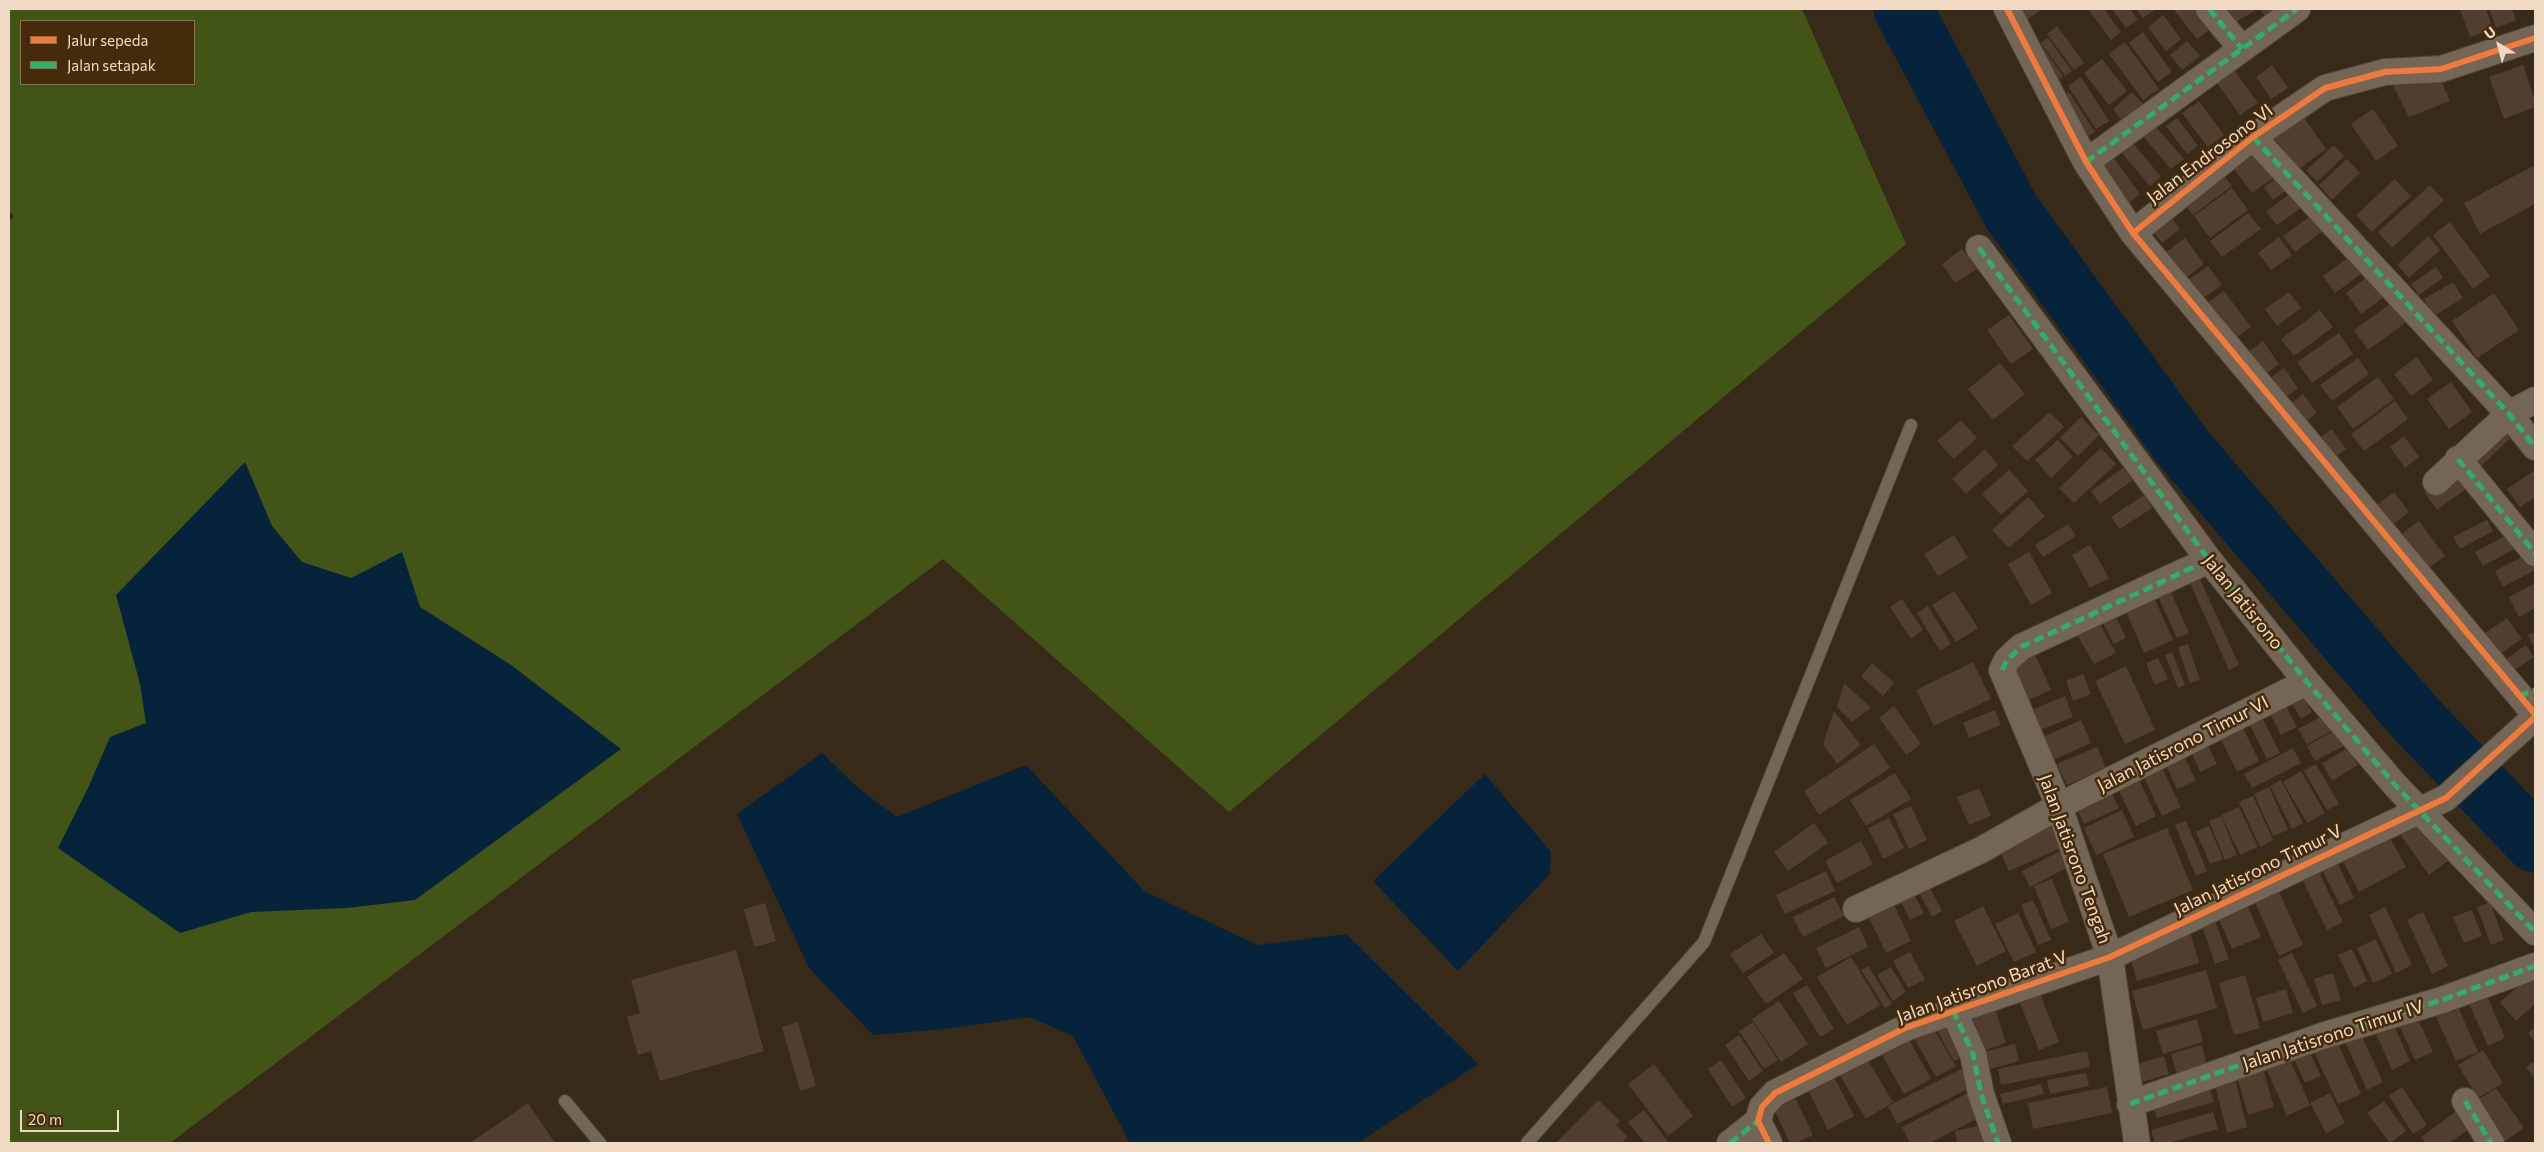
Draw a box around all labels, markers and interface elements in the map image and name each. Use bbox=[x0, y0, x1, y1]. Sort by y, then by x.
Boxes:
legend bbox=[20, 20, 195, 85]
north arrow bbox=[2474, 20, 2524, 70]
text: U bbox=[2480, 23, 2499, 42]
text: Jalur sepeda bbox=[67, 31, 148, 49]
text: Jalan setapak bbox=[67, 56, 156, 74]
street label: Jalan Endrosono VI bbox=[2143, 100, 2277, 208]
street label: Jalan Jatisrono bbox=[2198, 550, 2288, 654]
street label: Jalan Jatisrono Timur VI bbox=[2094, 691, 2272, 797]
street label: Jalan Jatisrono Tengah bbox=[2034, 771, 2116, 947]
street label: Jalan Jatisrono Timur V bbox=[2170, 820, 2346, 920]
street label: Jalan Jatisrono Barat V bbox=[1894, 946, 2070, 1028]
street label: Jalan Jatisrono Timur IV bbox=[2240, 995, 2426, 1075]
scale bar bbox=[22, 1100, 121, 1132]
text: 20 m bbox=[28, 1110, 62, 1128]

